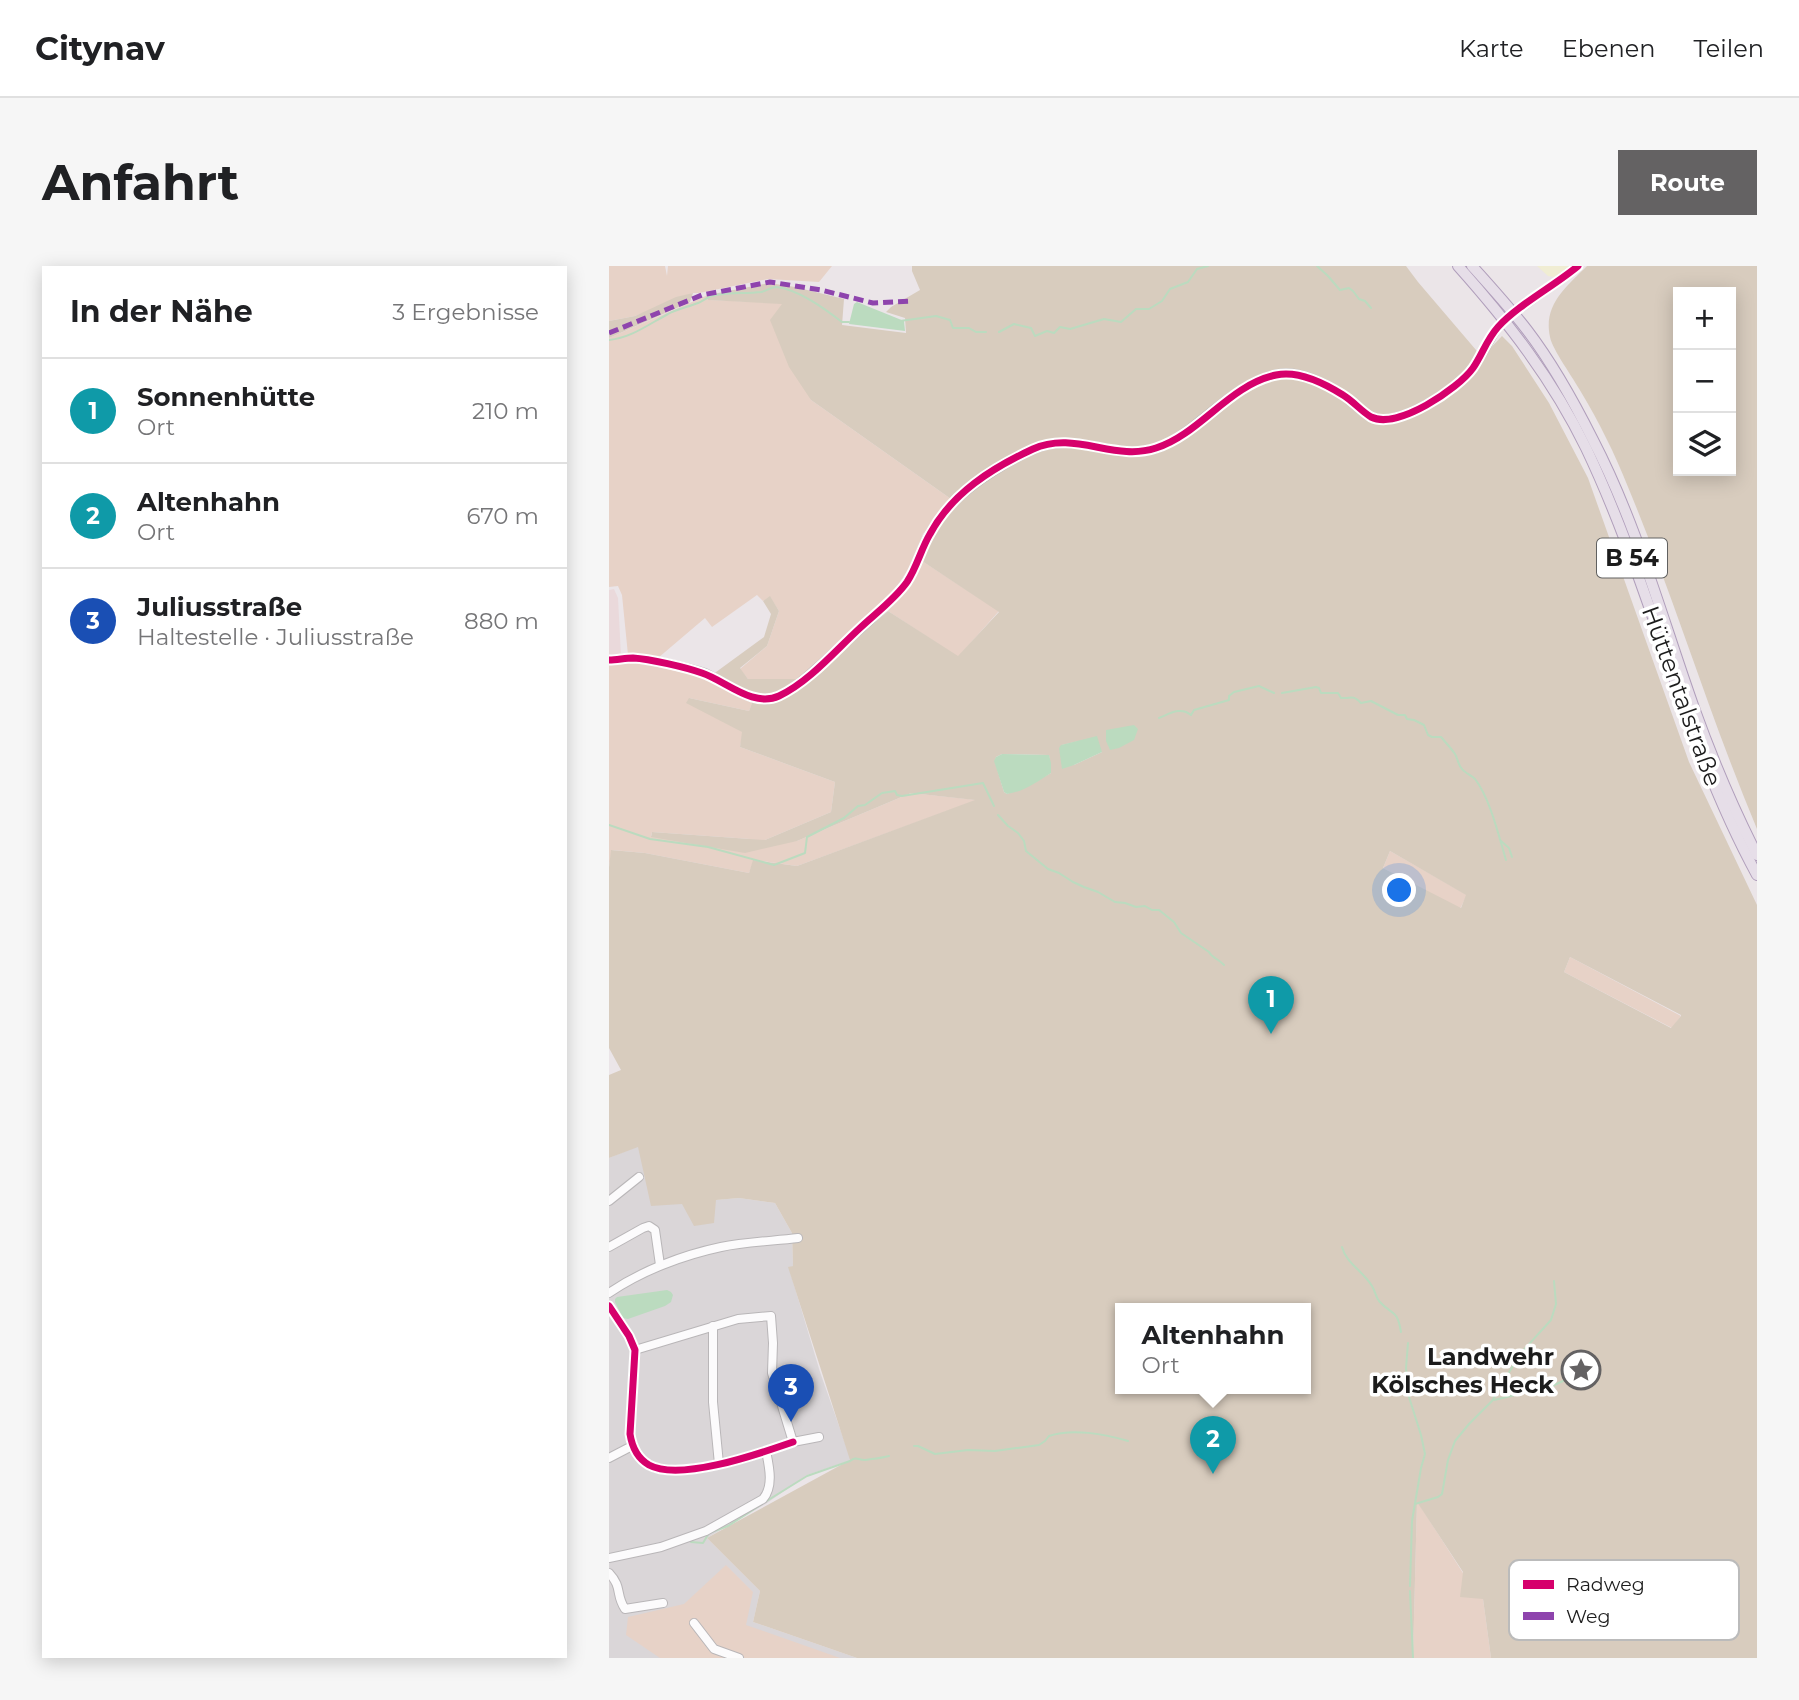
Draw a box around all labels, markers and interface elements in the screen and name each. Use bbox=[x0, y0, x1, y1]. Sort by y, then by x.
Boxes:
text: Citynav bbox=[35, 28, 165, 68]
text: Karte bbox=[1459, 34, 1524, 63]
text: Ebenen bbox=[1562, 34, 1655, 63]
text: Teilen bbox=[1693, 34, 1764, 63]
button: Route bbox=[1618, 150, 1757, 215]
text: Anfahrt bbox=[42, 153, 239, 212]
map controls bbox=[1673, 287, 1736, 476]
button: + bbox=[1673, 287, 1736, 350]
text: In der Nähe bbox=[70, 293, 253, 330]
text: 3 Ergebnisse bbox=[392, 298, 539, 326]
button: − bbox=[1673, 350, 1736, 413]
text: Sonnenhütte bbox=[137, 381, 315, 413]
text: 1 bbox=[88, 397, 98, 425]
text: 210 m bbox=[472, 397, 539, 425]
text: Ort bbox=[137, 413, 175, 441]
button: layers bbox=[1673, 413, 1736, 476]
text: Altenhahn bbox=[137, 486, 280, 518]
text: 2 bbox=[86, 502, 100, 530]
text: 670 m bbox=[466, 502, 539, 530]
text: Ort bbox=[137, 518, 175, 546]
road number: B 54 bbox=[1597, 538, 1667, 578]
text: Juliusstraße bbox=[137, 591, 302, 623]
street label: Hüttentalstraße bbox=[1636, 602, 1728, 790]
text: 3 bbox=[86, 607, 100, 635]
text: 880 m bbox=[464, 607, 539, 635]
text: Haltestelle · Juliusstraße bbox=[137, 623, 414, 651]
your location bbox=[1382, 873, 1416, 907]
pin: 1 bbox=[1248, 976, 1294, 1034]
popup bbox=[1115, 1303, 1311, 1394]
text: Altenhahn bbox=[1142, 1319, 1284, 1351]
place label: Landwehr Kölsches Heck bbox=[1371, 1342, 1554, 1399]
place icon: Landwehr Kölsches Heck bbox=[1560, 1349, 1602, 1391]
text: Ort bbox=[1142, 1351, 1180, 1379]
pin: 3 bbox=[768, 1364, 814, 1422]
pin: 2 bbox=[1190, 1416, 1236, 1474]
legend bbox=[1509, 1560, 1739, 1640]
text: Radweg bbox=[1566, 1573, 1645, 1596]
text: Weg bbox=[1566, 1605, 1611, 1628]

